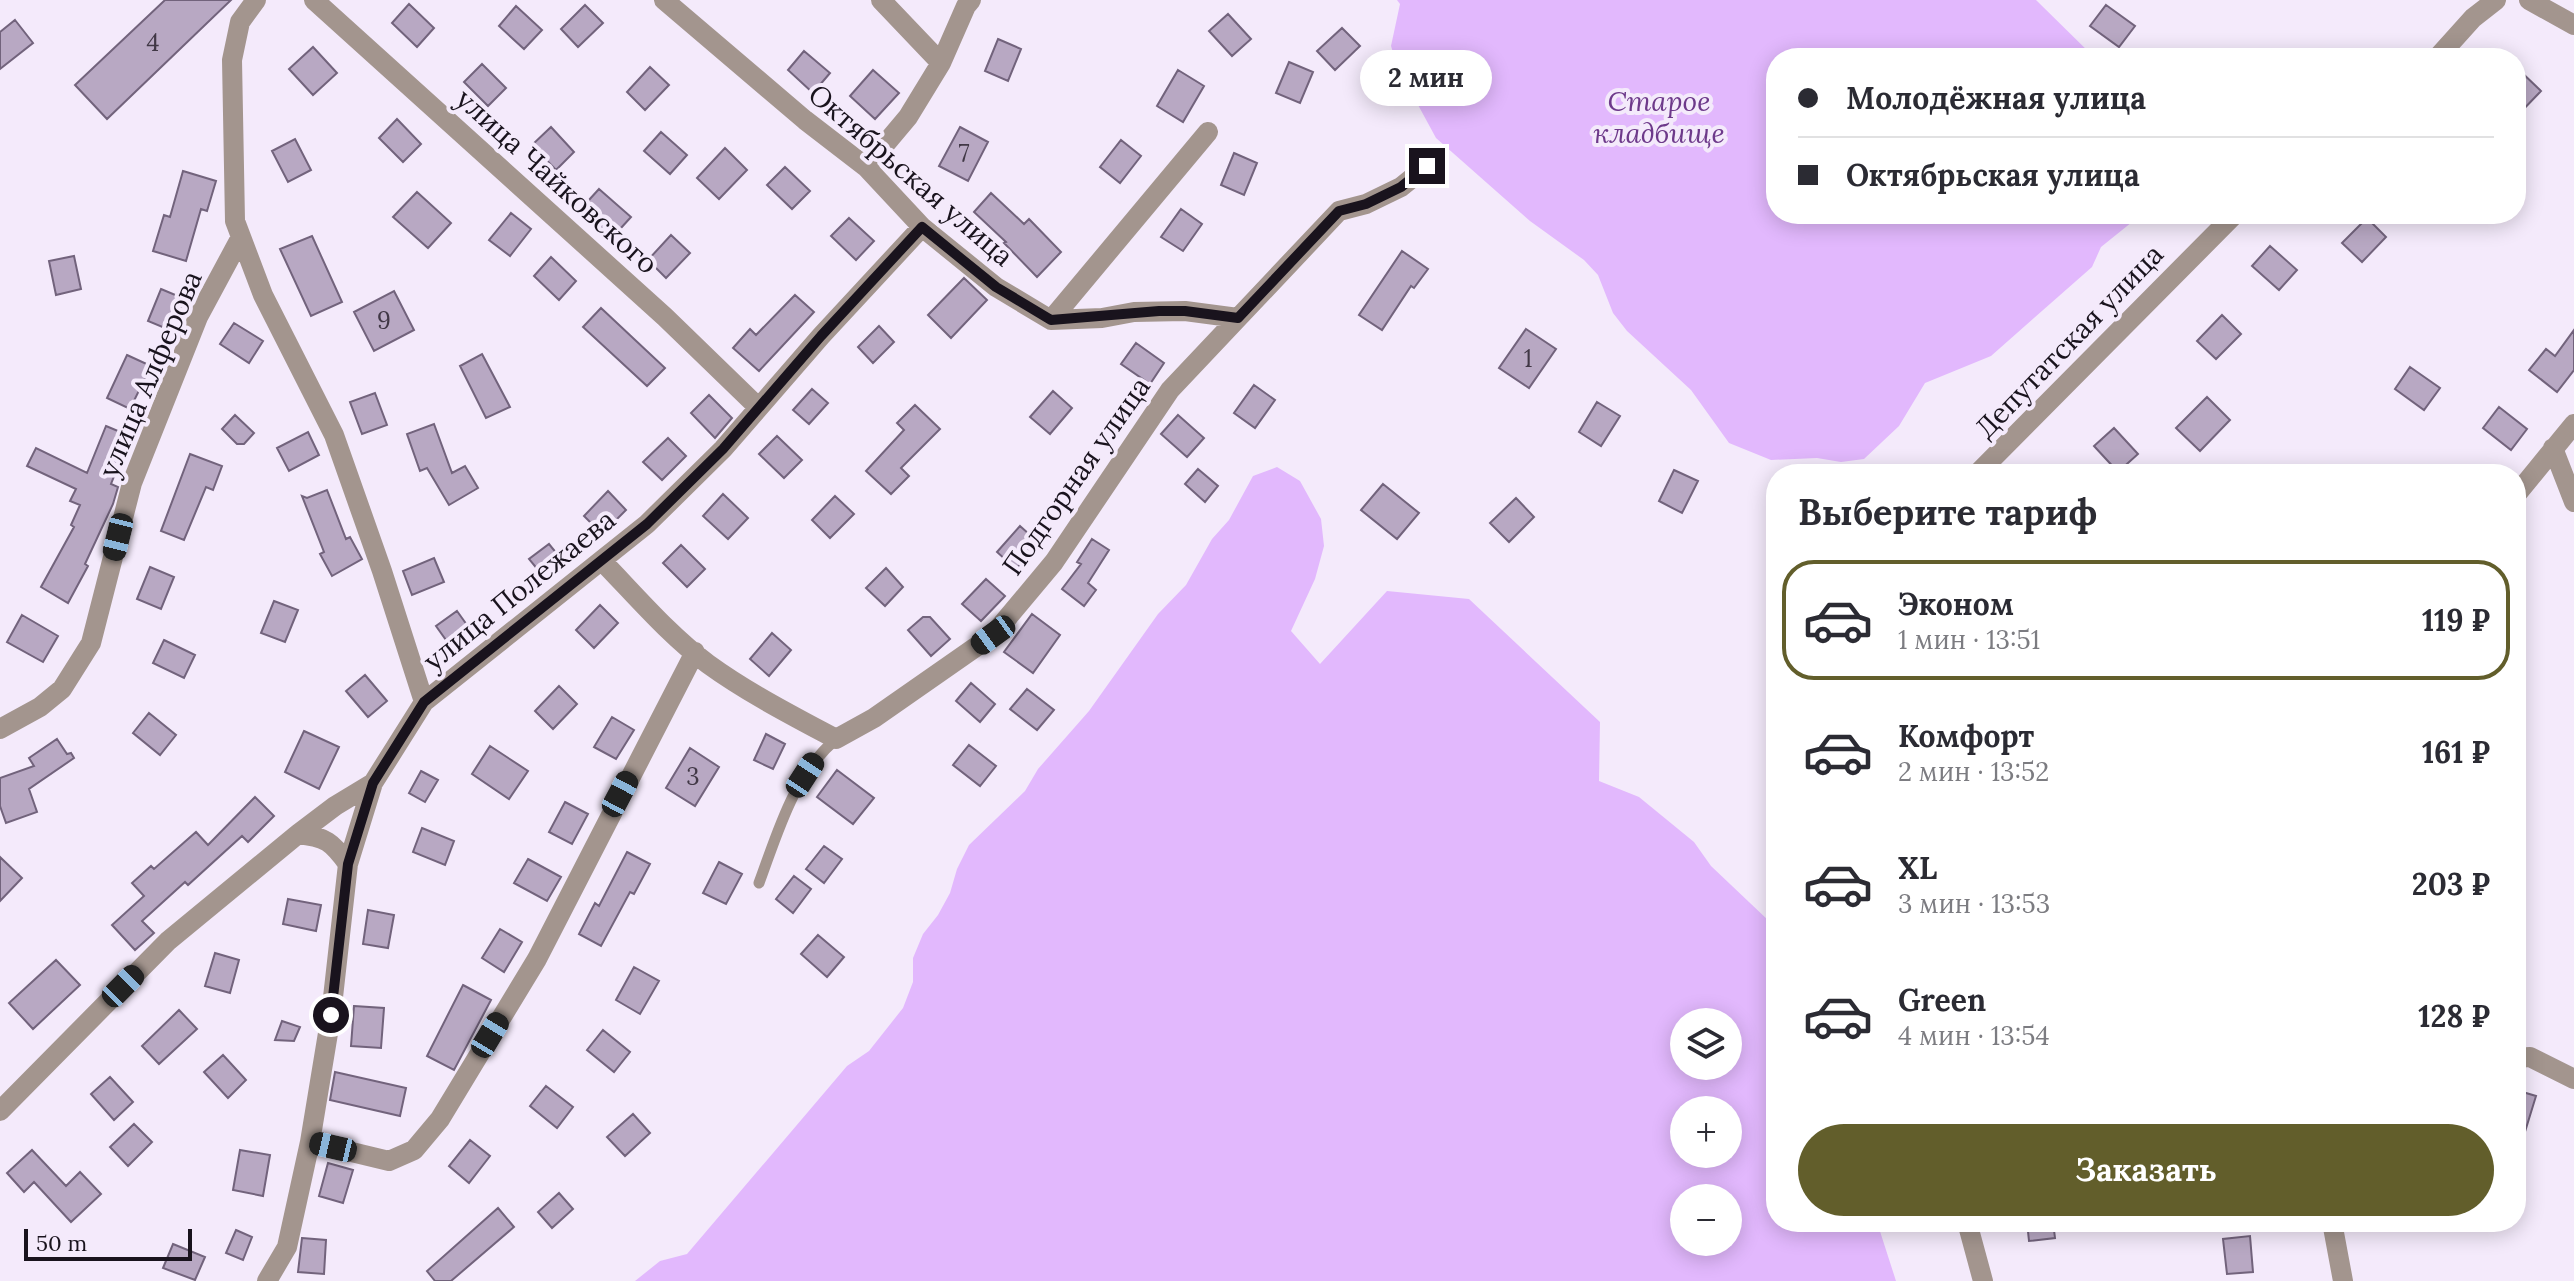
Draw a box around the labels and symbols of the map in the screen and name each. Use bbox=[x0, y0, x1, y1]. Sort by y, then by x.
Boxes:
house number: 4 bbox=[146, 27, 160, 58]
callout: 2 мин bbox=[1361, 50, 1493, 106]
street label: Октябрьская улица bbox=[801, 76, 1021, 274]
street label: улица Чайковского bbox=[448, 81, 666, 281]
park label: Старое кладбище bbox=[1593, 83, 1725, 151]
house number: 7 bbox=[958, 138, 970, 169]
route end bbox=[1409, 148, 1445, 184]
street label: Депутатская улица bbox=[1967, 236, 2171, 446]
street label: улица Алферова bbox=[90, 265, 210, 483]
house number: 9 bbox=[377, 305, 391, 336]
house number: 1 bbox=[1524, 343, 1532, 374]
street label: Подгорная улица bbox=[994, 370, 1158, 582]
street label: улица Полежаева bbox=[416, 501, 622, 679]
car bbox=[101, 511, 135, 563]
car bbox=[967, 611, 1019, 659]
car bbox=[782, 748, 828, 802]
house number: 3 bbox=[686, 761, 700, 792]
car bbox=[598, 767, 642, 821]
car bbox=[98, 961, 148, 1011]
route start bbox=[313, 997, 349, 1033]
car bbox=[467, 1008, 513, 1062]
car bbox=[307, 1130, 359, 1164]
scale bar bbox=[24, 1225, 192, 1261]

